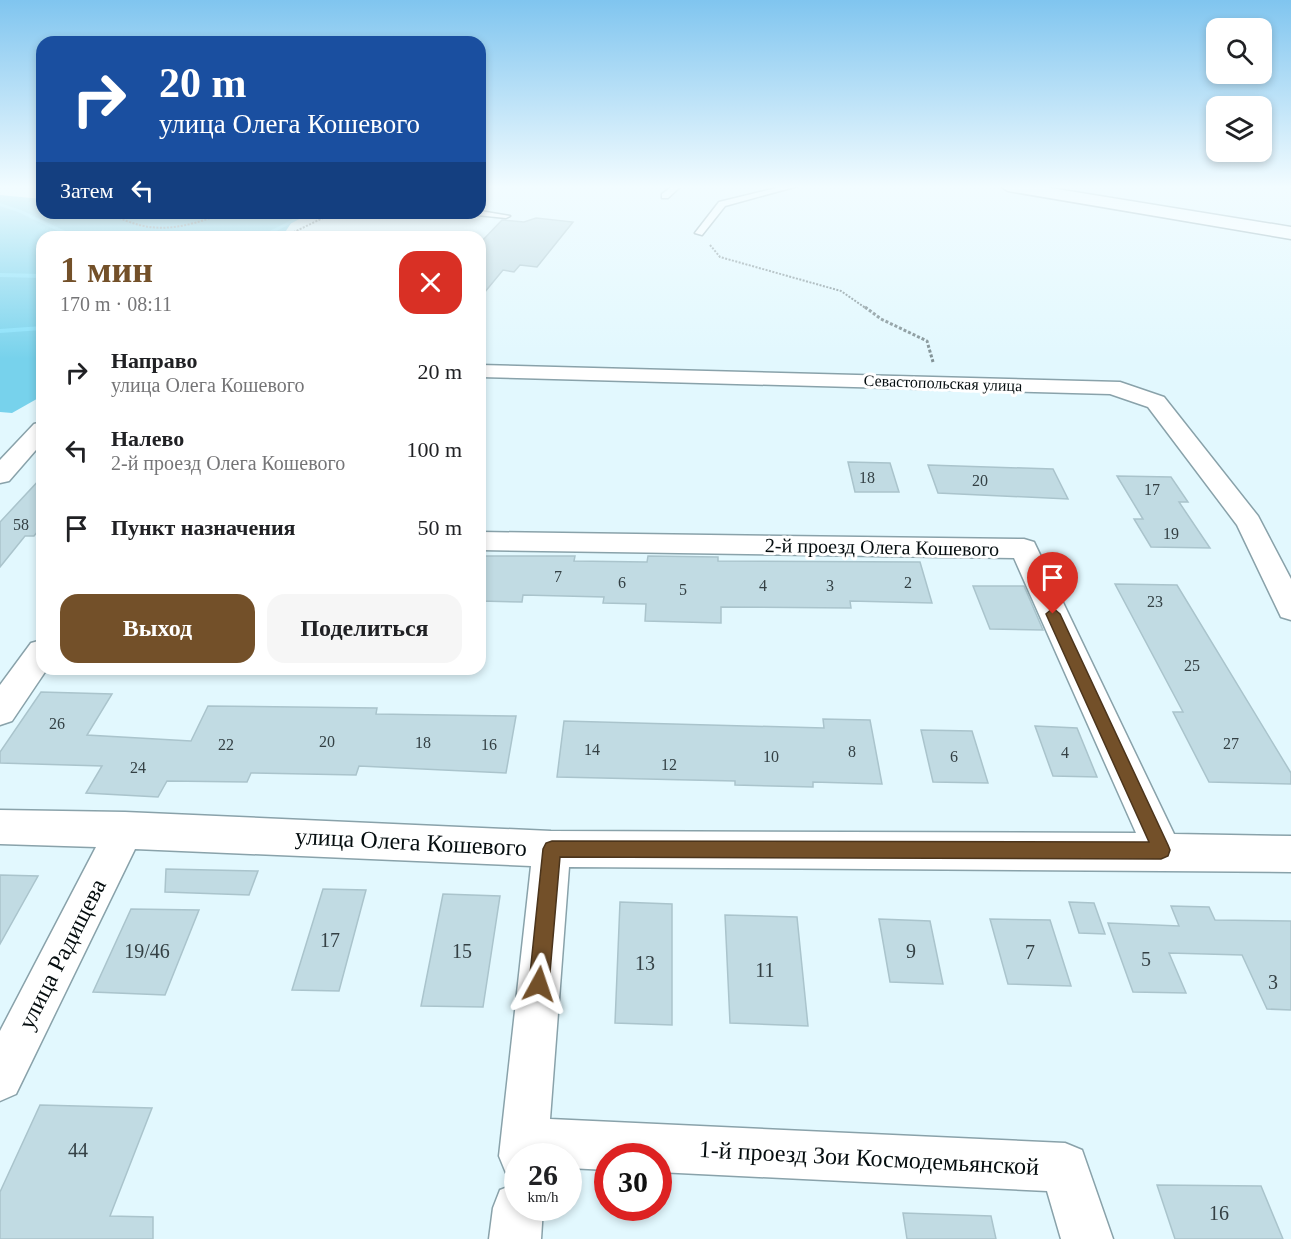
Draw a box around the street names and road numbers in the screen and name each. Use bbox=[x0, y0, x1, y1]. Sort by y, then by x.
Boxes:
street label: Севастопольская улица bbox=[863, 372, 1023, 395]
street label: 2-й проезд Олега Кошевого bbox=[765, 534, 999, 561]
street label: улица Олега Кошевого bbox=[294, 823, 528, 861]
street label: улица Радищева bbox=[13, 874, 111, 1033]
street label: 1-й проезд Зои Космодемьянской bbox=[698, 1136, 1040, 1180]

